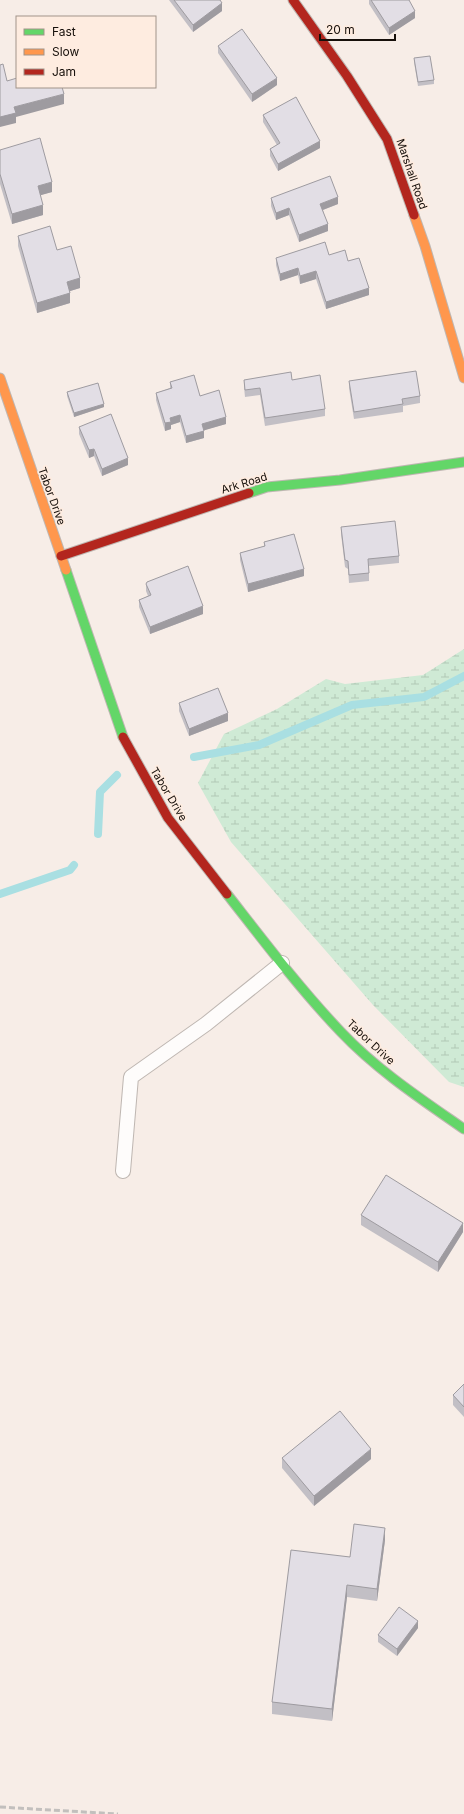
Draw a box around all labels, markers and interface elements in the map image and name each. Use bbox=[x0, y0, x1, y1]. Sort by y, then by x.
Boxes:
legend bbox=[16, 16, 156, 88]
scale bar bbox=[320, 16, 395, 42]
text: 20 m bbox=[326, 22, 355, 37]
text: Fast bbox=[52, 24, 76, 39]
text: Slow bbox=[52, 44, 80, 59]
text: Jam bbox=[52, 64, 76, 79]
street label: Marshall Road bbox=[393, 137, 431, 211]
street label: Tabor Drive bbox=[35, 465, 69, 527]
street label: Ark Road bbox=[219, 469, 269, 497]
street label: Tabor Drive bbox=[147, 765, 191, 823]
street label: Tabor Drive bbox=[344, 1016, 398, 1068]

